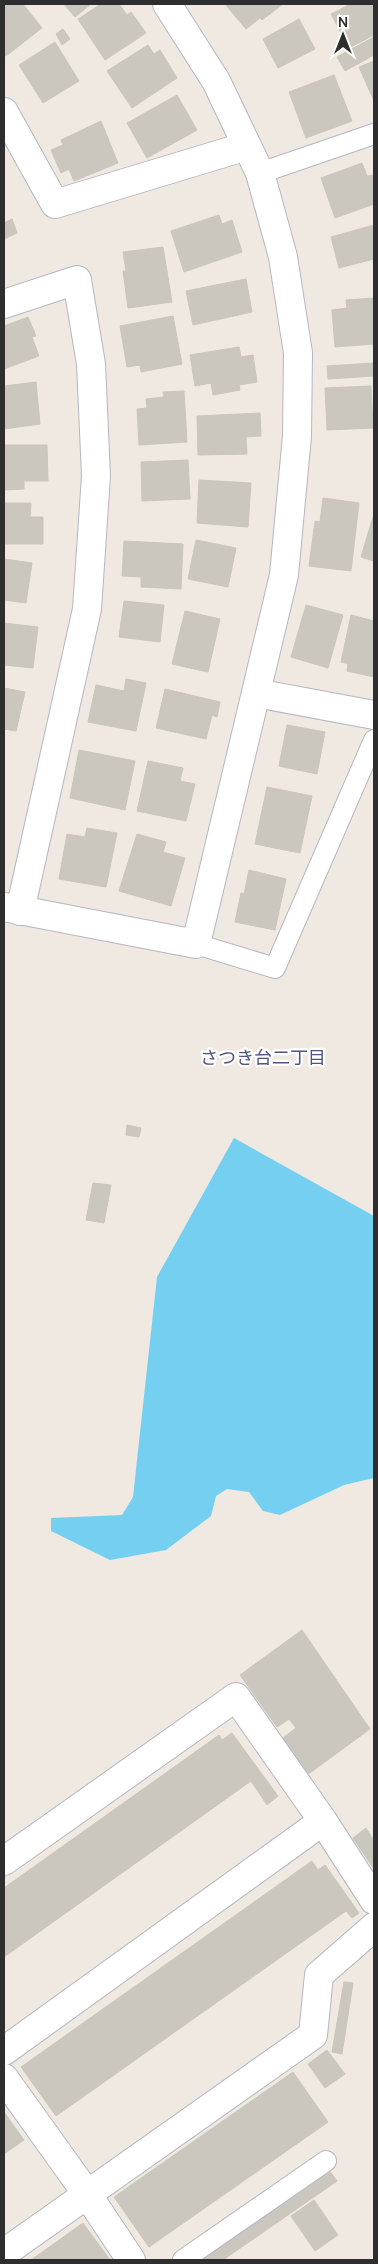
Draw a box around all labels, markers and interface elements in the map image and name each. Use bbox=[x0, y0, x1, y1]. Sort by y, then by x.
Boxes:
north arrow bbox=[318, 10, 368, 60]
text: N bbox=[338, 12, 348, 31]
district label: さつき台二丁目 bbox=[200, 1045, 326, 1069]

